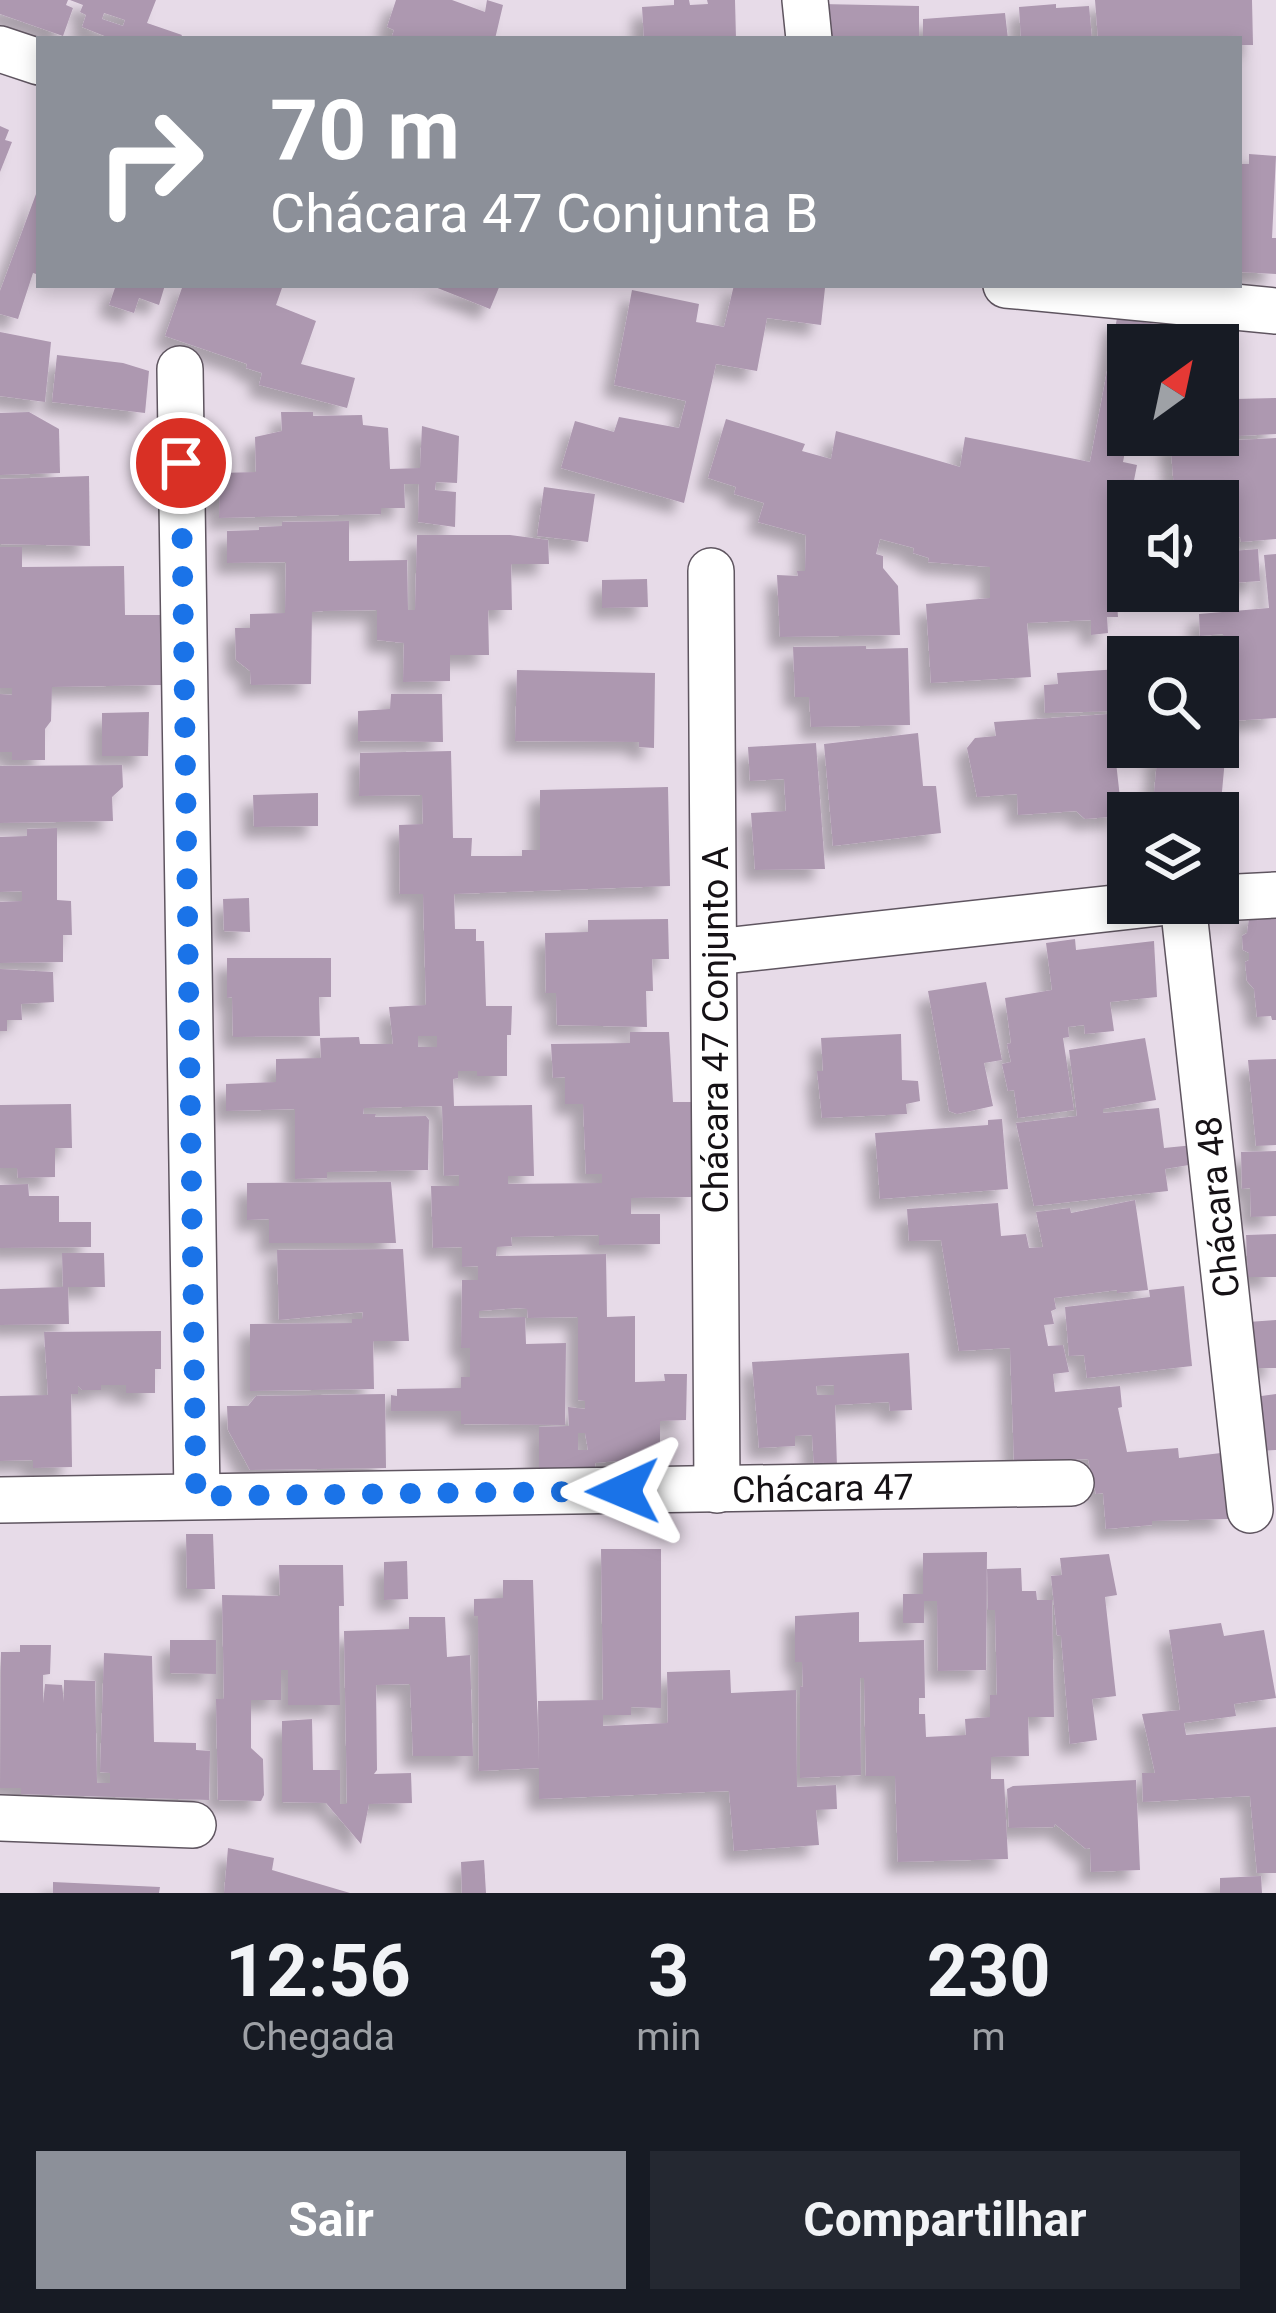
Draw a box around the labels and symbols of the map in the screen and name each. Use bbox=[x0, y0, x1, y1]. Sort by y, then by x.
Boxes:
north arrow bbox=[1107, 324, 1239, 456]
pin bbox=[130, 412, 232, 514]
street label: Chácara 47 Conjunto A bbox=[695, 846, 737, 1214]
street label: Chácara 48 bbox=[1188, 1114, 1248, 1299]
position arrow bbox=[560, 1428, 686, 1554]
street label: Chácara 47 bbox=[732, 1466, 914, 1512]

